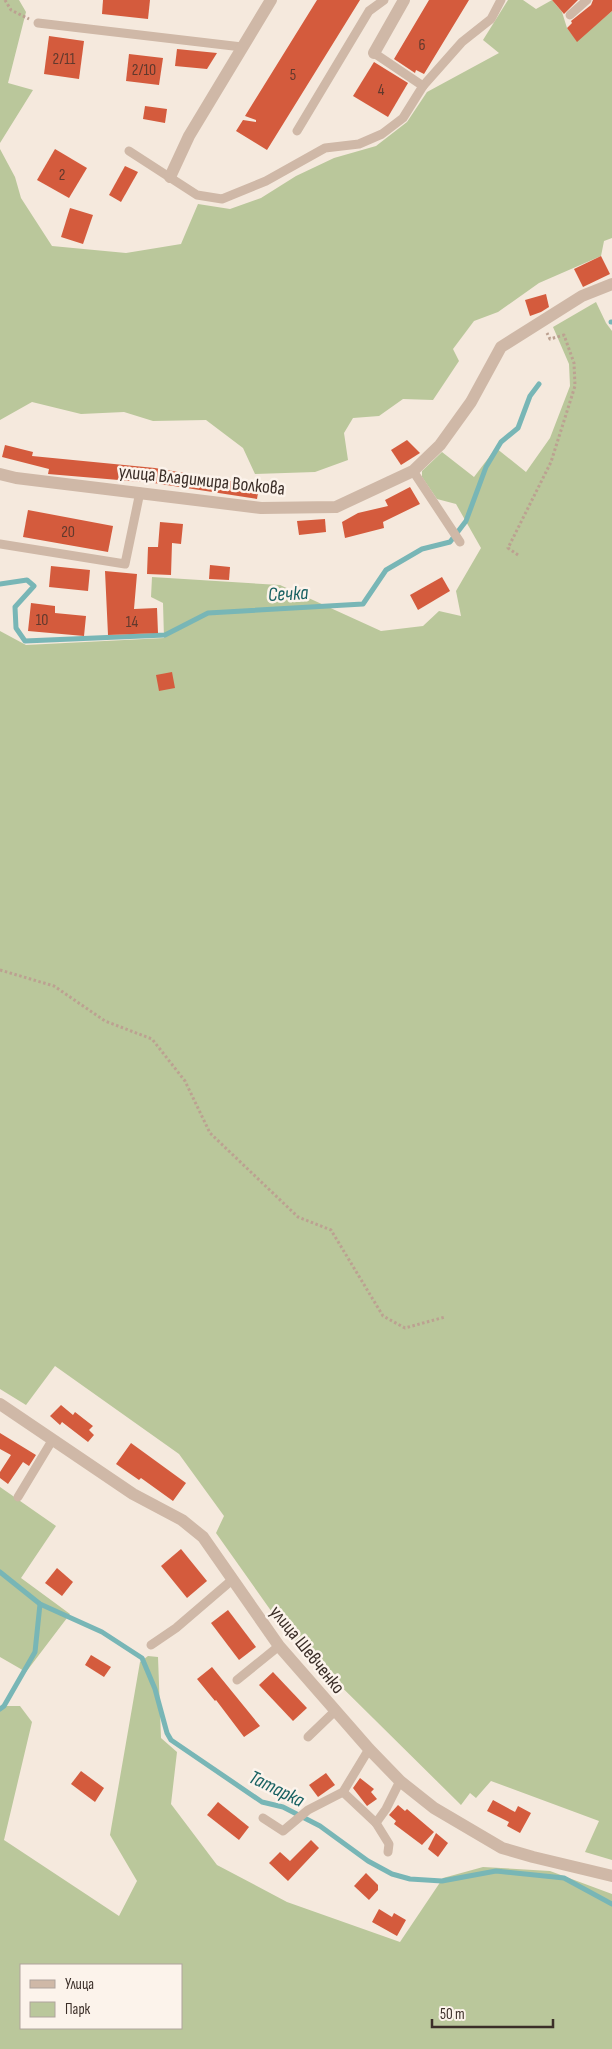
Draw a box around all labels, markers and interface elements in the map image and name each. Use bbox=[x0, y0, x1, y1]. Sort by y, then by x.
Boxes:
house number: 6 bbox=[418, 36, 426, 55]
house number: 2/11 bbox=[53, 50, 76, 69]
house number: 2/10 bbox=[132, 61, 156, 80]
house number: 5 bbox=[290, 66, 296, 85]
house number: 4 bbox=[378, 81, 385, 100]
house number: 2 bbox=[59, 166, 65, 185]
street label: улица Владимира Волкова bbox=[118, 460, 286, 501]
house number: 20 bbox=[61, 523, 75, 542]
water label: Сечка bbox=[267, 581, 309, 607]
house number: 10 bbox=[36, 611, 48, 630]
house number: 14 bbox=[126, 613, 138, 632]
street label: улица Шевченко bbox=[264, 1601, 349, 1699]
water label: Татарка bbox=[245, 1765, 308, 1813]
legend bbox=[20, 1964, 182, 2029]
text: Улица bbox=[65, 1975, 94, 1994]
scale bar bbox=[432, 1996, 553, 2028]
text: Парк bbox=[65, 2000, 91, 2019]
text: 50 m bbox=[440, 2005, 465, 2024]

